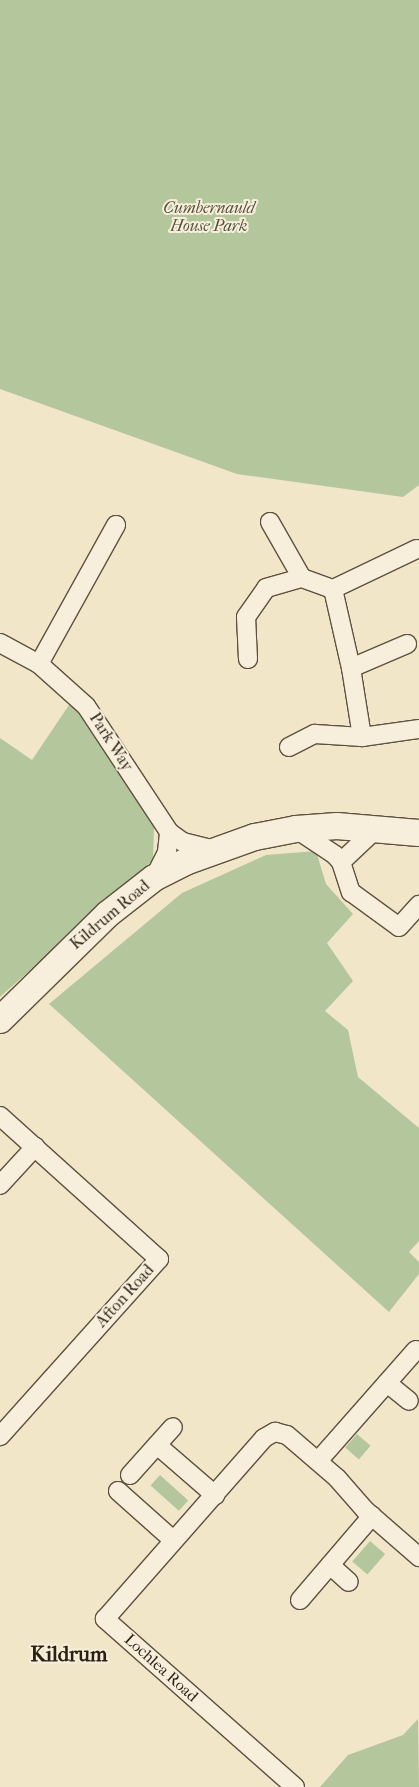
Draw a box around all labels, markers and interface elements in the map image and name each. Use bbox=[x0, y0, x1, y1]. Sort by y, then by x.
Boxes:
park label: Cumbernauld House Park bbox=[163, 198, 255, 236]
street label: Park Way bbox=[85, 709, 137, 775]
street label: Kildrum Road bbox=[66, 876, 154, 954]
street label: Afton Road bbox=[92, 1261, 158, 1331]
street label: Lochlea Road bbox=[120, 1630, 202, 1706]
district label: Kildrum bbox=[31, 1641, 107, 1667]

